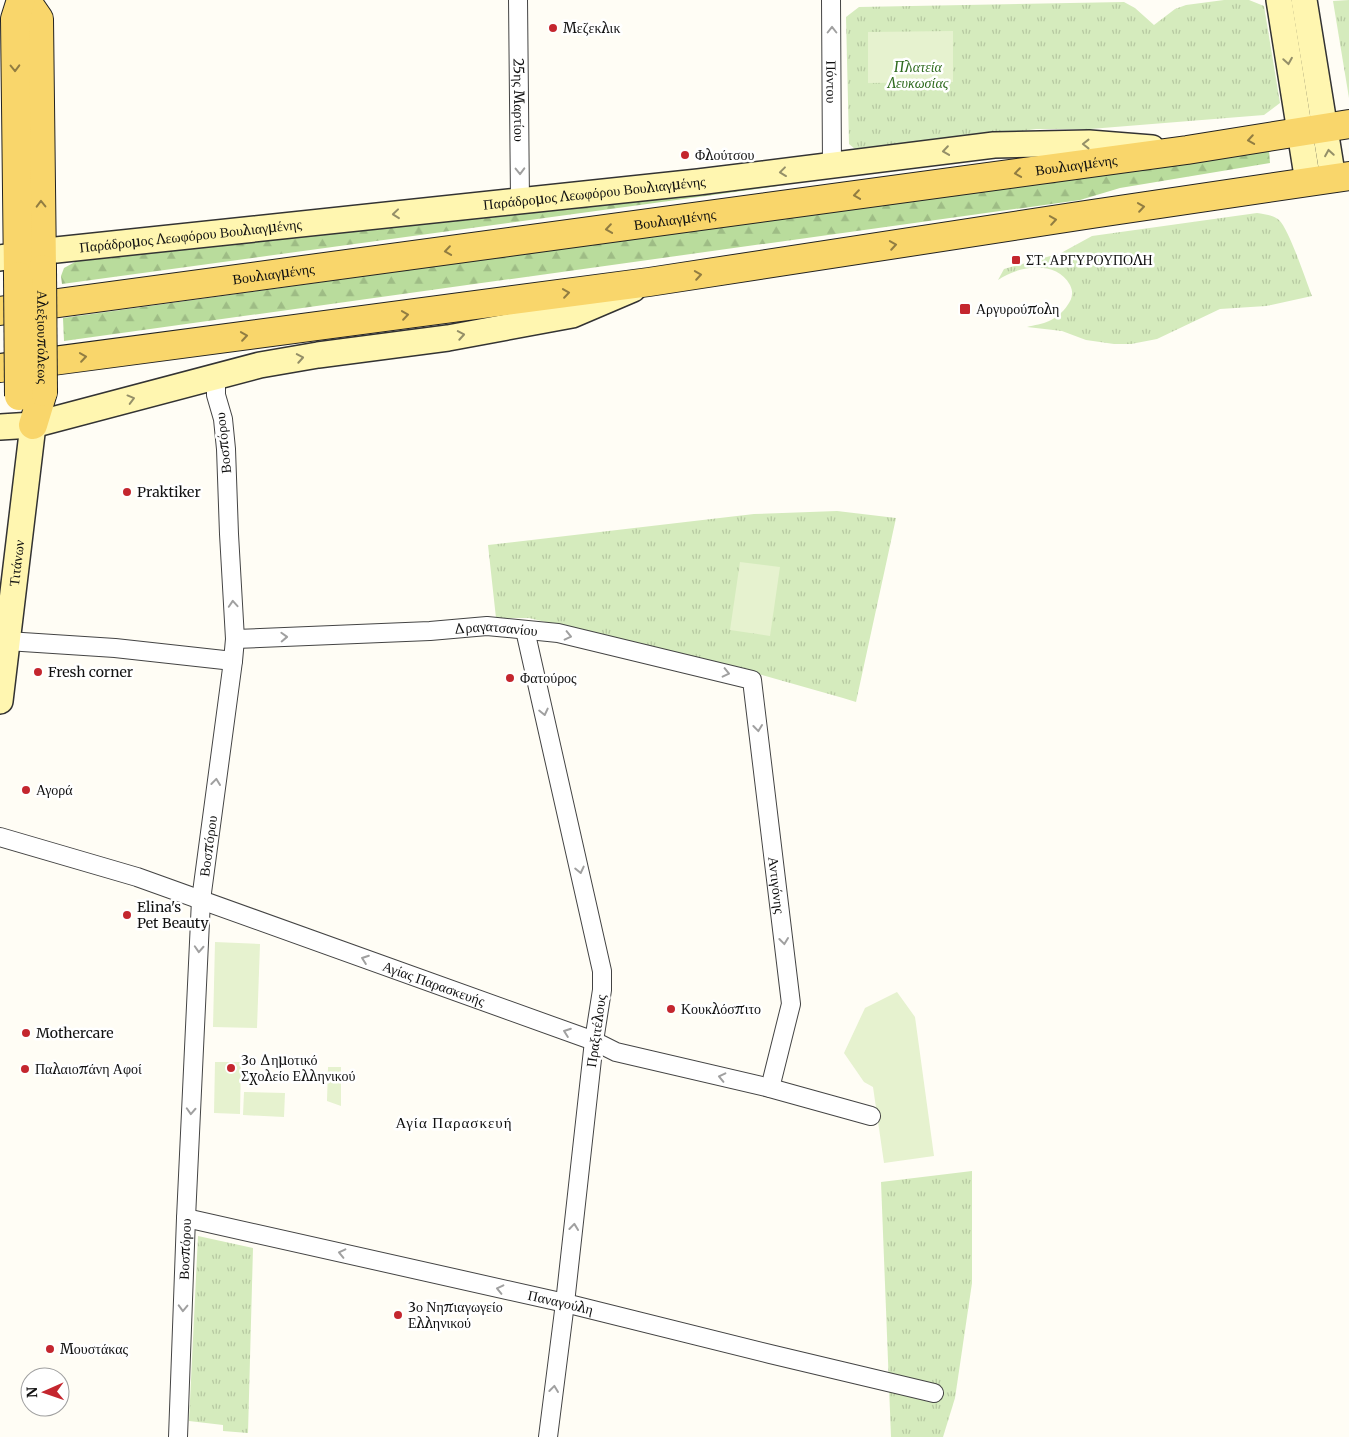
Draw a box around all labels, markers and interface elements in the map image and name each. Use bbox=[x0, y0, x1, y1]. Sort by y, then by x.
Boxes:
place label: Μεζεκλικ bbox=[563, 19, 620, 37]
marker: Μεζεκλικ bbox=[547, 22, 559, 34]
one-way arrow bbox=[827, 26, 837, 34]
one-way arrow bbox=[1282, 57, 1293, 65]
street label: 25ης Μαρτίου bbox=[510, 58, 528, 142]
park label: Πλατεία Λευκωσίας bbox=[887, 58, 949, 92]
street label: Πόντου bbox=[822, 60, 841, 104]
one-way arrow bbox=[10, 64, 20, 72]
one-way arrow bbox=[1247, 134, 1255, 144]
one-way arrow bbox=[1082, 138, 1090, 149]
one-way arrow bbox=[941, 145, 949, 156]
place label: Φλούτσου bbox=[695, 146, 754, 164]
marker: Φλούτσου bbox=[679, 149, 691, 161]
one-way arrow bbox=[1324, 149, 1335, 157]
street label: Βουλιαγμένης bbox=[1034, 151, 1119, 180]
one-way arrow bbox=[779, 166, 787, 177]
one-way arrow bbox=[1013, 167, 1021, 178]
one-way arrow bbox=[515, 168, 525, 175]
street label: Παράδρομος Λεωφόρου Βουλιαγμένης bbox=[482, 172, 707, 214]
one-way arrow bbox=[852, 190, 861, 200]
one-way arrow bbox=[36, 199, 46, 207]
one-way arrow bbox=[1137, 202, 1145, 213]
street label: Βουλιαγμένης bbox=[633, 205, 717, 234]
one-way arrow bbox=[391, 208, 399, 219]
street label: Παράδρομος Λεωφόρου Βουλιαγμένης bbox=[79, 215, 303, 256]
one-way arrow bbox=[1049, 216, 1058, 226]
one-way arrow bbox=[605, 223, 613, 234]
one-way arrow bbox=[889, 240, 897, 251]
one-way arrow bbox=[444, 245, 452, 256]
place label: ΣΤ. ΑΡΓΥΡΟΥΠΟΛΗ bbox=[1026, 251, 1153, 269]
marker: ΣΤ. ΑΡΓΥΡΟΥΠΟΛΗ bbox=[1010, 254, 1022, 266]
street label: Βουλιαγμένης bbox=[231, 259, 316, 288]
one-way arrow bbox=[694, 270, 702, 281]
one-way arrow bbox=[562, 289, 571, 299]
street label: Αλεξιουπόλεως bbox=[33, 290, 52, 384]
place label: Αργυρούπολη bbox=[976, 300, 1059, 318]
marker: Αργυρούπολη bbox=[958, 302, 972, 316]
one-way arrow bbox=[402, 310, 410, 321]
one-way arrow bbox=[240, 331, 248, 342]
one-way arrow bbox=[456, 331, 465, 341]
one-way arrow bbox=[79, 353, 87, 363]
one-way arrow bbox=[296, 354, 304, 364]
one-way arrow bbox=[126, 394, 135, 405]
street label: Βοσπόρου bbox=[211, 411, 235, 475]
place label: Praktiker bbox=[137, 483, 201, 501]
marker: Praktiker bbox=[121, 486, 133, 498]
street label: Τιτάνων bbox=[5, 539, 28, 587]
one-way arrow bbox=[227, 599, 238, 607]
street label: Δραγατσανίου bbox=[453, 617, 539, 640]
one-way arrow bbox=[563, 630, 572, 641]
one-way arrow bbox=[280, 632, 288, 642]
place label: Fresh corner bbox=[48, 663, 133, 681]
marker: Fresh corner bbox=[32, 666, 44, 678]
one-way arrow bbox=[721, 667, 730, 678]
place label: Φατούρος bbox=[520, 669, 577, 687]
marker: Φατούρος bbox=[504, 672, 516, 684]
one-way arrow bbox=[538, 707, 549, 716]
one-way arrow bbox=[752, 724, 763, 732]
one-way arrow bbox=[210, 778, 221, 786]
place label: Αγορά bbox=[36, 781, 73, 799]
marker: Αγορά bbox=[20, 784, 32, 796]
street label: Βοσπόρου bbox=[195, 814, 221, 878]
street label: Αντιγόνης bbox=[764, 856, 789, 915]
one-way arrow bbox=[574, 866, 585, 875]
place label: Elina's Pet Beauty bbox=[137, 898, 209, 932]
marker: Elina's Pet Beauty bbox=[121, 909, 133, 921]
one-way arrow bbox=[778, 938, 789, 946]
one-way arrow bbox=[193, 945, 204, 953]
one-way arrow bbox=[361, 955, 369, 965]
street label: Αγίας Παρασκευής bbox=[380, 957, 488, 1010]
street label: Πραξιτέλους bbox=[582, 993, 610, 1069]
place label: Κουκλόσπιτο bbox=[681, 1000, 761, 1018]
marker: Κουκλόσπιτο bbox=[665, 1003, 677, 1015]
place label: Mothercare bbox=[36, 1024, 114, 1042]
marker: Mothercare bbox=[20, 1027, 32, 1039]
one-way arrow bbox=[563, 1028, 572, 1038]
place label: 3ο Δημοτικό Σχολείο Ελληνικού bbox=[241, 1051, 356, 1085]
place label: Παλαιοπάνη Αφοί bbox=[35, 1060, 142, 1078]
marker: 3ο Δημοτικό Σχολείο Ελληνικού bbox=[225, 1062, 237, 1074]
marker: Παλαιοπάνη Αφοί bbox=[19, 1063, 31, 1075]
one-way arrow bbox=[718, 1072, 727, 1083]
one-way arrow bbox=[185, 1107, 196, 1115]
district label: Αγία Παρασκευή bbox=[395, 1113, 513, 1132]
street label: Βοσπόρου bbox=[175, 1218, 195, 1280]
one-way arrow bbox=[568, 1223, 579, 1231]
one-way arrow bbox=[337, 1248, 346, 1259]
one-way arrow bbox=[496, 1284, 505, 1294]
street label: Παναγούλη bbox=[526, 1286, 595, 1319]
place label: 3ο Νηπιαγωγείο Ελληνικού bbox=[408, 1298, 503, 1332]
one-way arrow bbox=[177, 1305, 188, 1313]
marker: 3ο Νηπιαγωγείο Ελληνικού bbox=[392, 1309, 404, 1321]
place label: Μουστάκας bbox=[60, 1340, 129, 1358]
marker: Μουστάκας bbox=[44, 1343, 56, 1355]
north arrow bbox=[20, 1367, 70, 1417]
one-way arrow bbox=[548, 1384, 559, 1392]
text: N bbox=[23, 1387, 41, 1398]

